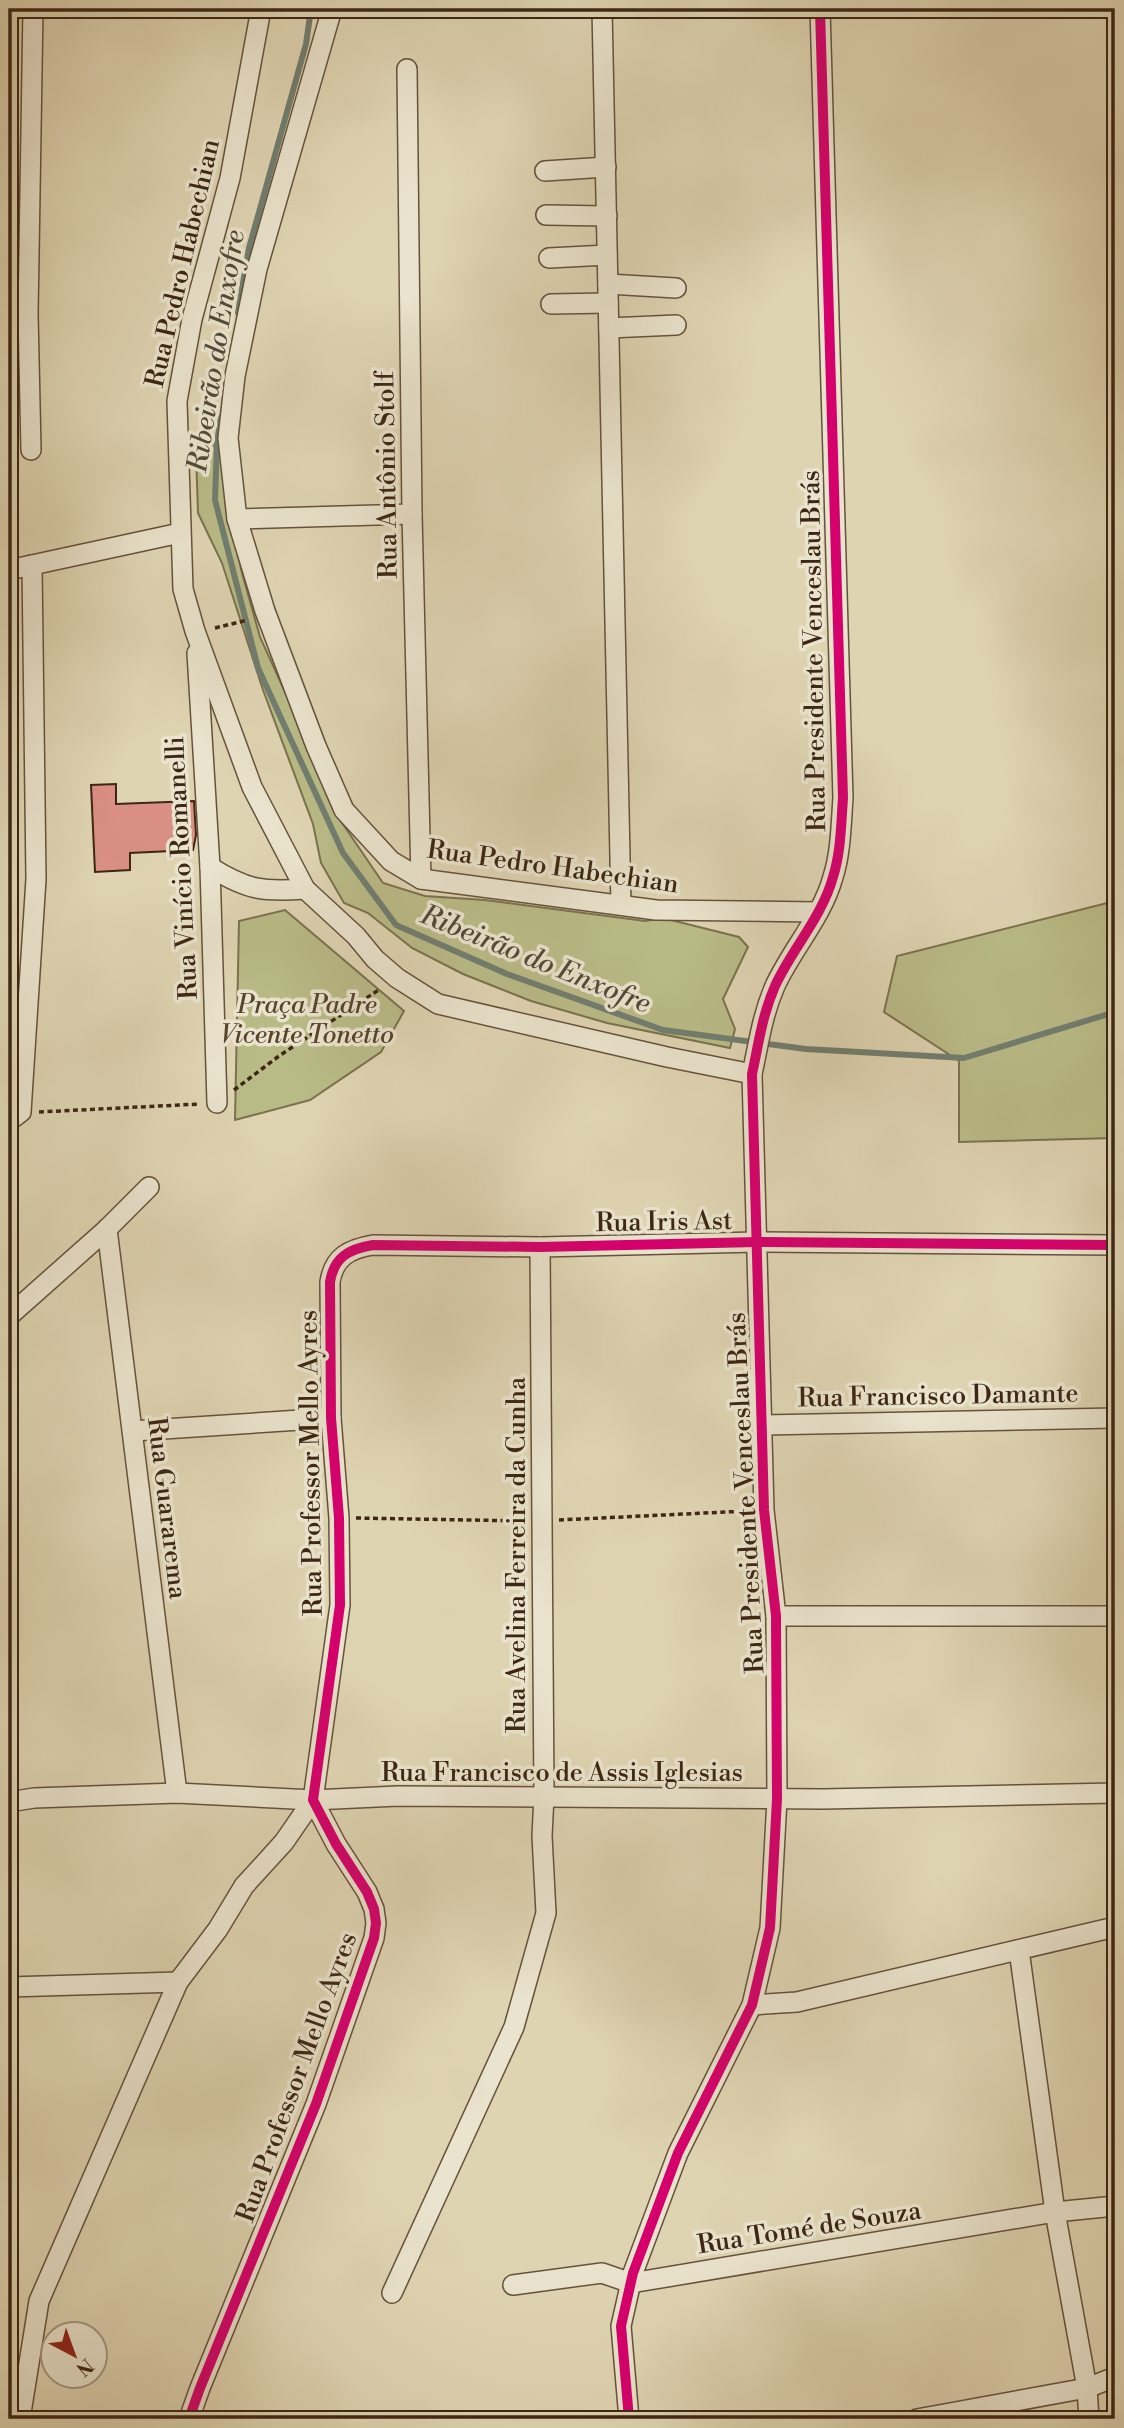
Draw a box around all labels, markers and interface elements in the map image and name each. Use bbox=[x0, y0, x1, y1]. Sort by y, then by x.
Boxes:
street label: Rua Pedro Habechian bbox=[139, 136, 227, 390]
water label: Ribeirão do Enxofre bbox=[180, 227, 253, 476]
street label: Rua Antônio Stolf bbox=[369, 369, 405, 579]
street label: Rua Presidente Venceslau Brás bbox=[795, 470, 833, 832]
street label: Rua Vinício Romanelli bbox=[159, 735, 205, 1000]
street label: Rua Pedro Habechian bbox=[425, 833, 681, 900]
water label: Ribeirão do Enxofre bbox=[414, 897, 656, 1022]
park label: Praça Padre Vicente Tonetto bbox=[220, 989, 394, 1051]
street label: Rua Iris Ast bbox=[595, 1205, 733, 1239]
street label: Rua Professor Mello Ayres bbox=[292, 1310, 330, 1616]
street label: Rua Presidente Venceslau Brás bbox=[721, 1311, 771, 1674]
street label: Rua Avelina Ferreira da Cunha bbox=[501, 1376, 533, 1733]
street label: Rua Francisco Damante bbox=[797, 1378, 1079, 1414]
street label: Rua Guararema bbox=[140, 1415, 194, 1602]
street label: Rua Francisco de Assis Iglesias bbox=[381, 1757, 743, 1789]
street label: Rua Professor Mello Ayres bbox=[230, 1928, 364, 2227]
street label: Rua Tomé de Souza bbox=[695, 2194, 924, 2261]
north arrow bbox=[38, 2320, 108, 2390]
text: N bbox=[71, 2353, 98, 2381]

